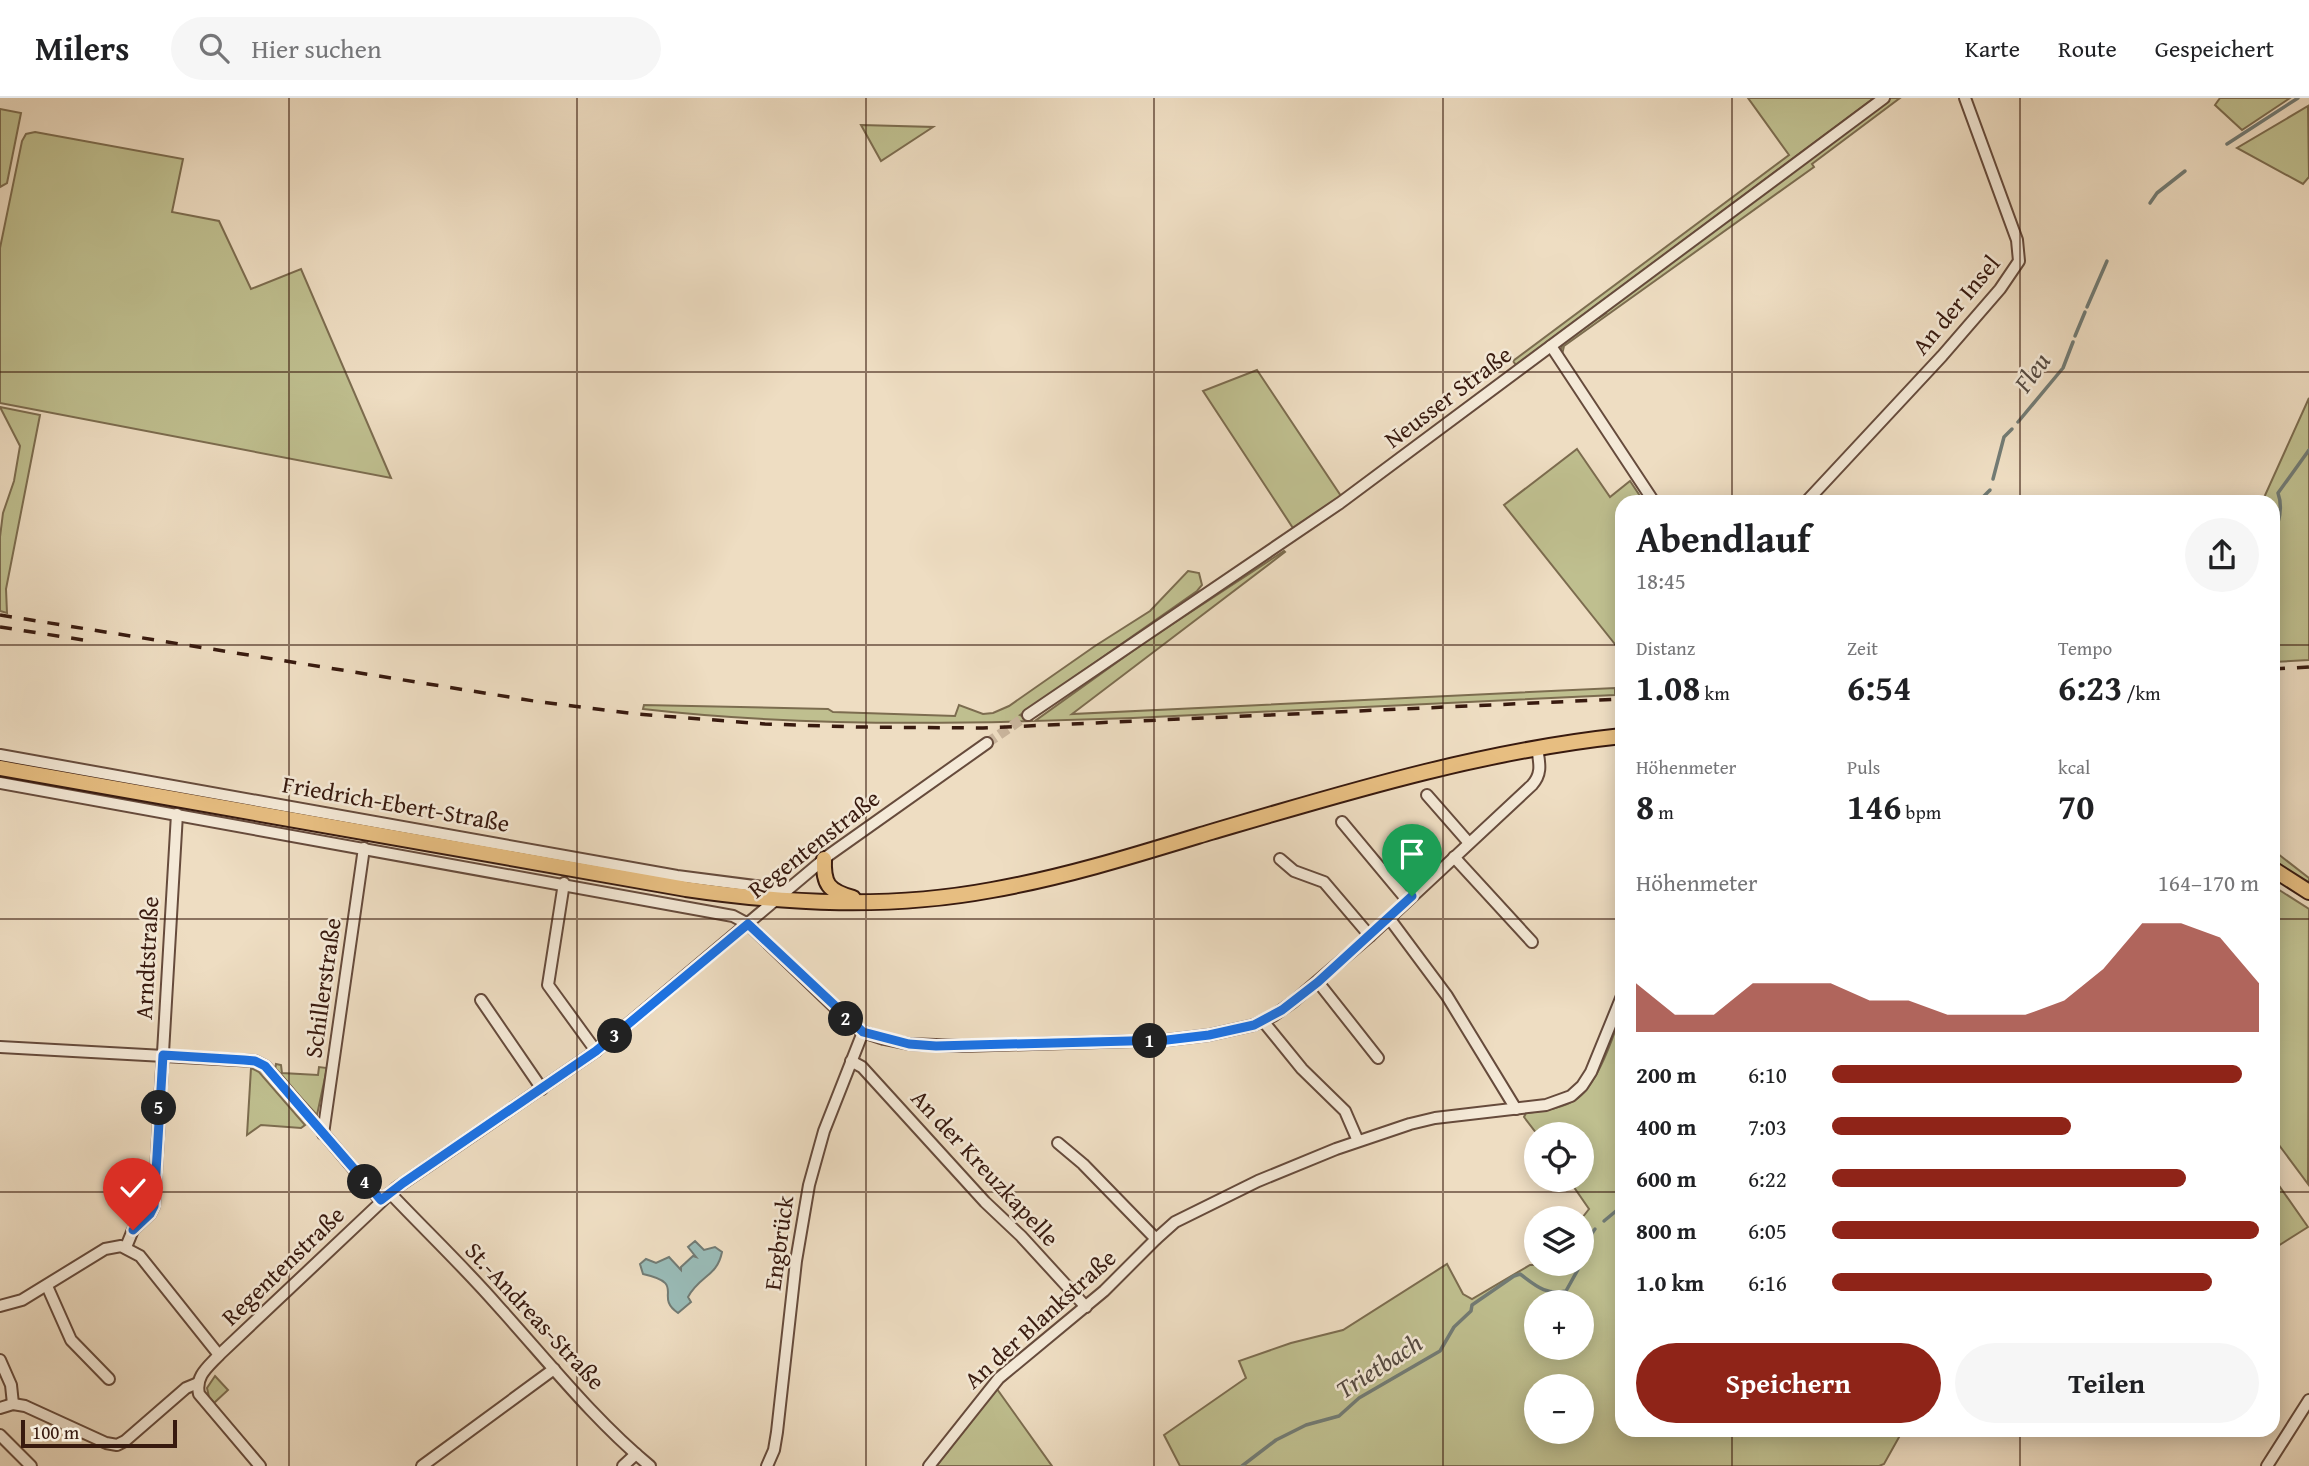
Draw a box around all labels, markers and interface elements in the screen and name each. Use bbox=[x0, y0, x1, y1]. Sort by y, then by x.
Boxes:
search box bbox=[171, 17, 661, 80]
text: Milers bbox=[35, 24, 129, 72]
icon: search bbox=[195, 29, 233, 67]
text: Hier suchen bbox=[251, 29, 382, 68]
text: Karte bbox=[1965, 31, 2020, 66]
text: Route bbox=[2058, 31, 2117, 66]
text: Gespeichert bbox=[2155, 31, 2274, 66]
street label: An der Insel bbox=[1903, 247, 2008, 362]
street label: Neusser Straße bbox=[1376, 337, 1519, 456]
water label: Fleu bbox=[2003, 343, 2060, 401]
text: Abendlauf bbox=[1636, 510, 1810, 566]
button: share bbox=[2185, 518, 2259, 592]
text: 18:45 bbox=[1636, 564, 1686, 597]
text: Distanz bbox=[1636, 634, 1695, 662]
text: Zeit bbox=[1847, 634, 1878, 662]
text: Tempo bbox=[2058, 634, 2112, 662]
text: 1.08 bbox=[1636, 662, 1700, 713]
text: 6:54 bbox=[1847, 662, 1911, 713]
text: 6:23 bbox=[2058, 662, 2122, 713]
text: km bbox=[1700, 679, 1730, 707]
text: /km bbox=[2122, 679, 2161, 707]
text: Höhenmeter bbox=[1636, 753, 1736, 781]
text: Puls bbox=[1847, 753, 1880, 781]
text: kcal bbox=[2058, 753, 2090, 781]
street label: Friedrich-Ebert-Straße bbox=[280, 766, 512, 841]
street label: Regentenstraße bbox=[740, 781, 887, 906]
text: 8 bbox=[1636, 781, 1654, 832]
text: 146 bbox=[1847, 781, 1901, 832]
text: 70 bbox=[2058, 781, 2094, 832]
text: m bbox=[1654, 798, 1674, 826]
text: bpm bbox=[1901, 798, 1941, 826]
pin bbox=[1382, 824, 1442, 896]
icon: arrive bbox=[1393, 835, 1431, 873]
text: Höhenmeter bbox=[1636, 866, 1758, 899]
text: 164–170 m bbox=[2158, 866, 2259, 899]
street label: Arndtstraße bbox=[126, 895, 167, 1021]
street label: Schillerstraße bbox=[295, 916, 350, 1060]
pin: 2 bbox=[828, 1002, 864, 1037]
text: 2 bbox=[841, 1004, 850, 1032]
pin: 3 bbox=[598, 1018, 632, 1054]
text: 3 bbox=[610, 1021, 619, 1049]
pin: 1 bbox=[1132, 1024, 1168, 1058]
text: 1 bbox=[1145, 1026, 1154, 1054]
text: 200 m bbox=[1636, 1058, 1697, 1091]
text: 6:10 bbox=[1748, 1058, 1787, 1091]
street label: An der Kreuzkapelle bbox=[903, 1081, 1068, 1254]
pin: 5 bbox=[142, 1090, 176, 1126]
text: 5 bbox=[154, 1093, 163, 1121]
text: 400 m bbox=[1636, 1110, 1697, 1143]
text: 7:03 bbox=[1748, 1110, 1787, 1143]
map controls bbox=[1524, 1122, 1594, 1444]
button: locate bbox=[1524, 1122, 1594, 1192]
pin bbox=[103, 1158, 163, 1230]
text: 600 m bbox=[1636, 1162, 1697, 1195]
text: 6:22 bbox=[1748, 1162, 1787, 1195]
pin: 4 bbox=[348, 1164, 382, 1200]
text: 4 bbox=[360, 1167, 369, 1195]
icon: check bbox=[114, 1169, 152, 1207]
street label: Engbrück bbox=[755, 1192, 803, 1293]
street label: Regentenstraße bbox=[213, 1198, 352, 1334]
button: layers bbox=[1524, 1206, 1594, 1276]
text: 800 m bbox=[1636, 1214, 1697, 1247]
text: 6:05 bbox=[1748, 1214, 1787, 1247]
street label: St.-Andreas-Straße bbox=[457, 1234, 613, 1398]
street label: An der Blankstraße bbox=[956, 1241, 1124, 1397]
text: 1.0 km bbox=[1636, 1266, 1704, 1299]
text: 6:16 bbox=[1748, 1266, 1787, 1299]
button: + bbox=[1524, 1290, 1594, 1360]
water label: Trietbach bbox=[1328, 1323, 1430, 1408]
button: Speichern bbox=[1636, 1343, 1941, 1423]
button: Teilen bbox=[1955, 1343, 2259, 1423]
button: − bbox=[1524, 1374, 1594, 1444]
scale bar bbox=[21, 1417, 177, 1449]
text: 100 m bbox=[32, 1418, 79, 1446]

